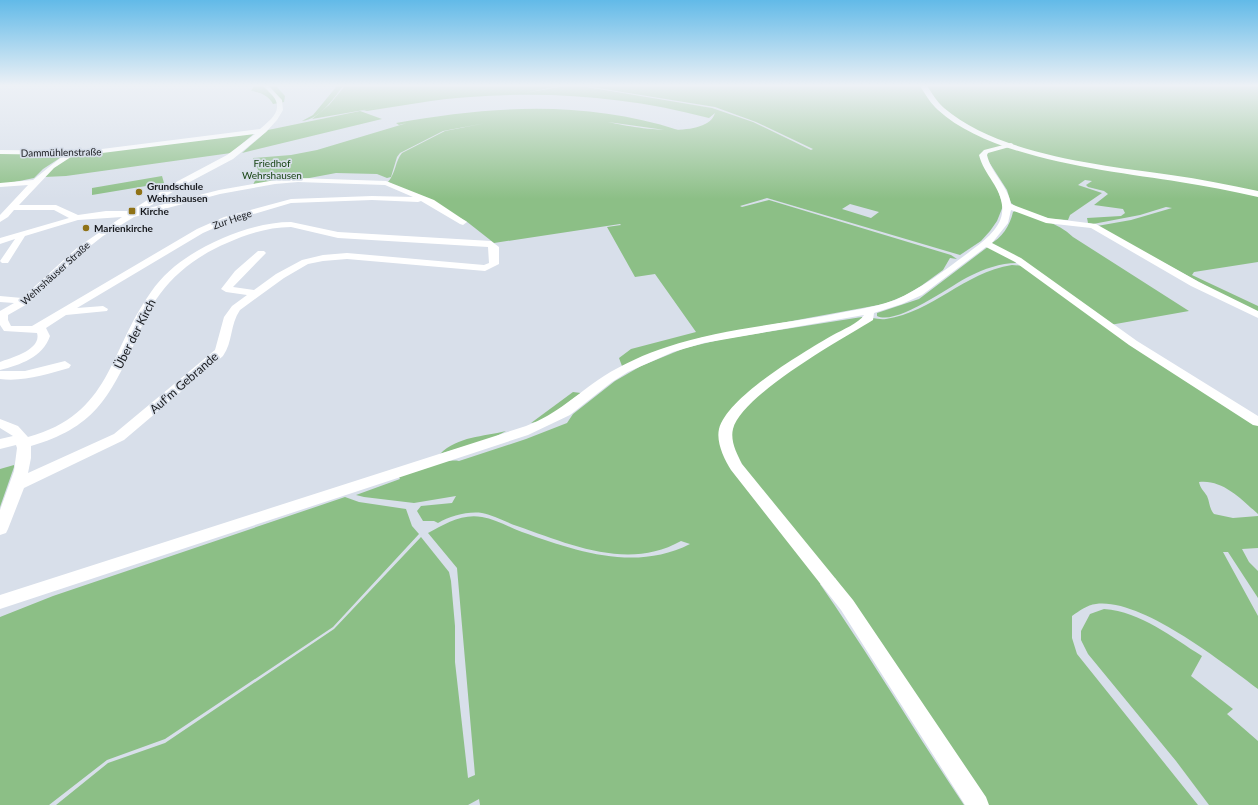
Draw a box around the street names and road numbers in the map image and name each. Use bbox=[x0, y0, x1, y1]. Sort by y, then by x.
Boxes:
street label: Dammühlenstraße bbox=[21, 145, 101, 159]
street label: Zur Hege bbox=[211, 207, 253, 231]
street label: Wehrshäuser Straße bbox=[18, 239, 92, 307]
street label: Über der Kirch bbox=[110, 296, 159, 371]
street label: Auf'm Gebrande bbox=[146, 349, 221, 416]

